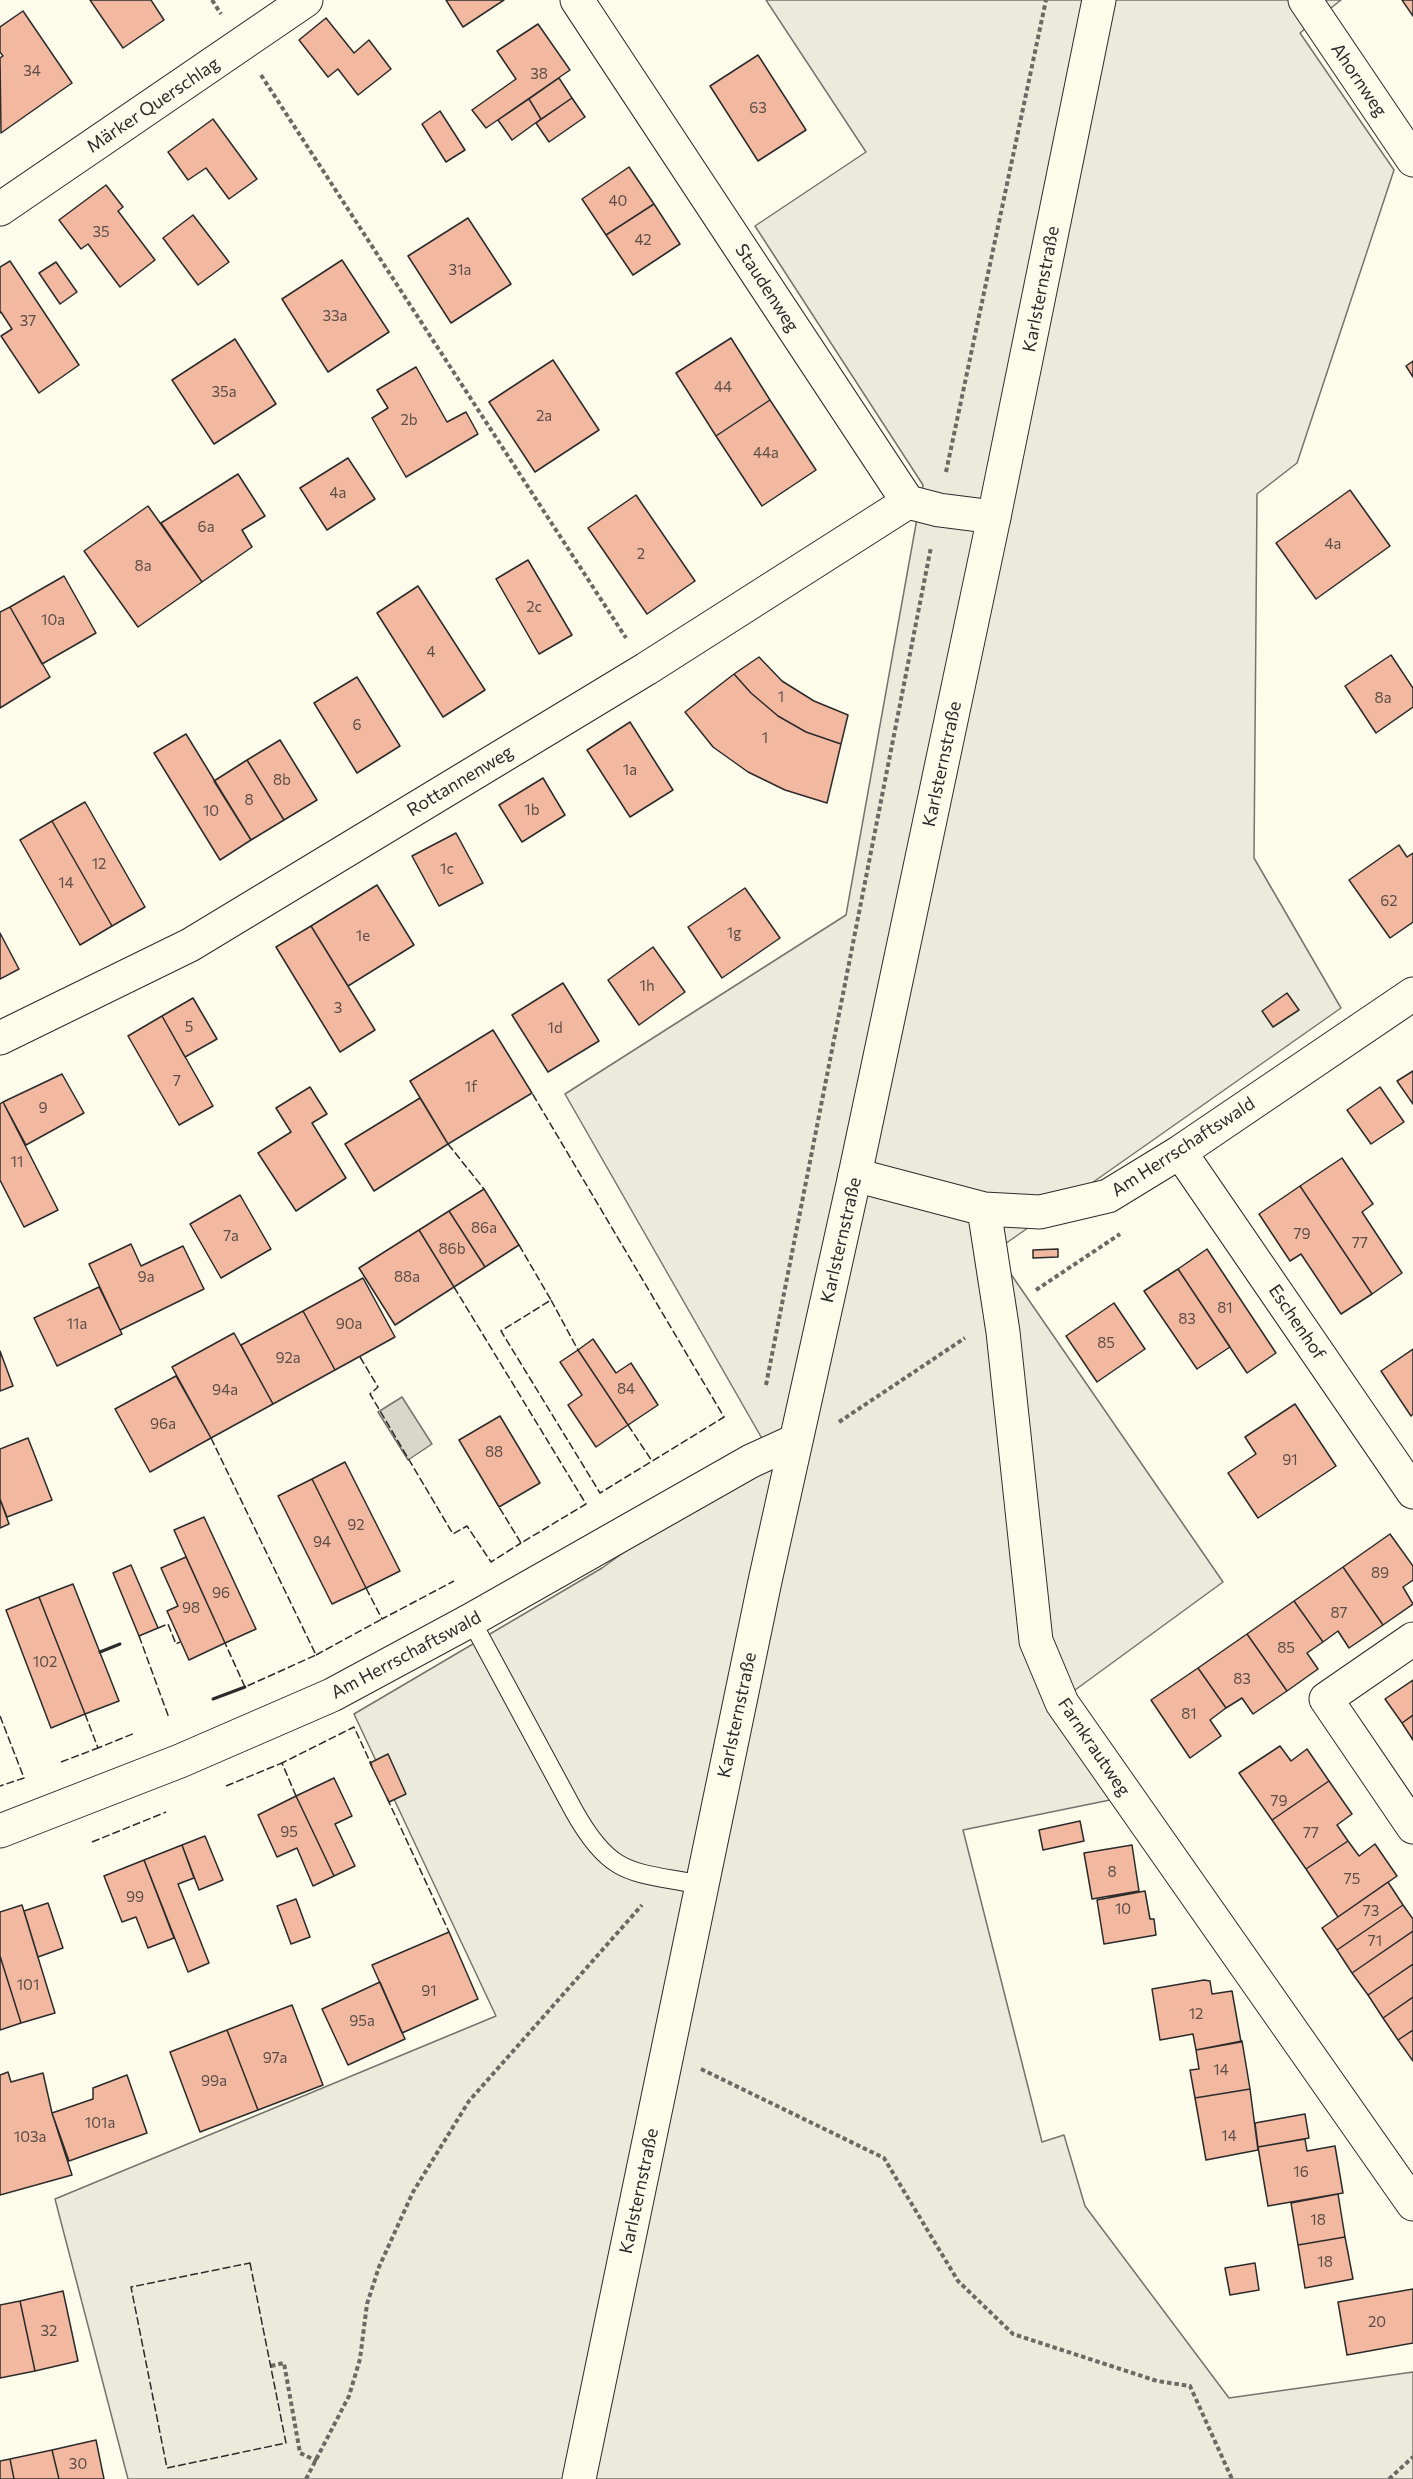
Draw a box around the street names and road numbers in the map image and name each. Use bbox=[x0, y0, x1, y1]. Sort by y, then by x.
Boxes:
street label: Ahornweg bbox=[1327, 39, 1391, 121]
street label: Märker Querschlag bbox=[83, 53, 223, 157]
street label: Karlsternstraße bbox=[1018, 224, 1064, 354]
street label: Staudenweg bbox=[731, 240, 803, 336]
street label: Karlsternstraße bbox=[918, 699, 966, 829]
street label: Rottannenweg bbox=[403, 741, 517, 821]
street label: Am Herrschaftswald bbox=[1107, 1093, 1259, 1201]
street label: Karlsternstraße bbox=[816, 1175, 866, 1305]
street label: Eschenhof bbox=[1264, 1280, 1330, 1364]
street label: Am Herrschaftswald bbox=[327, 1606, 485, 1704]
street label: Karlsternstraße bbox=[713, 1650, 761, 1780]
street label: Farnkrautweg bbox=[1053, 1694, 1135, 1800]
street label: Karlsternstraße bbox=[615, 2126, 663, 2256]

